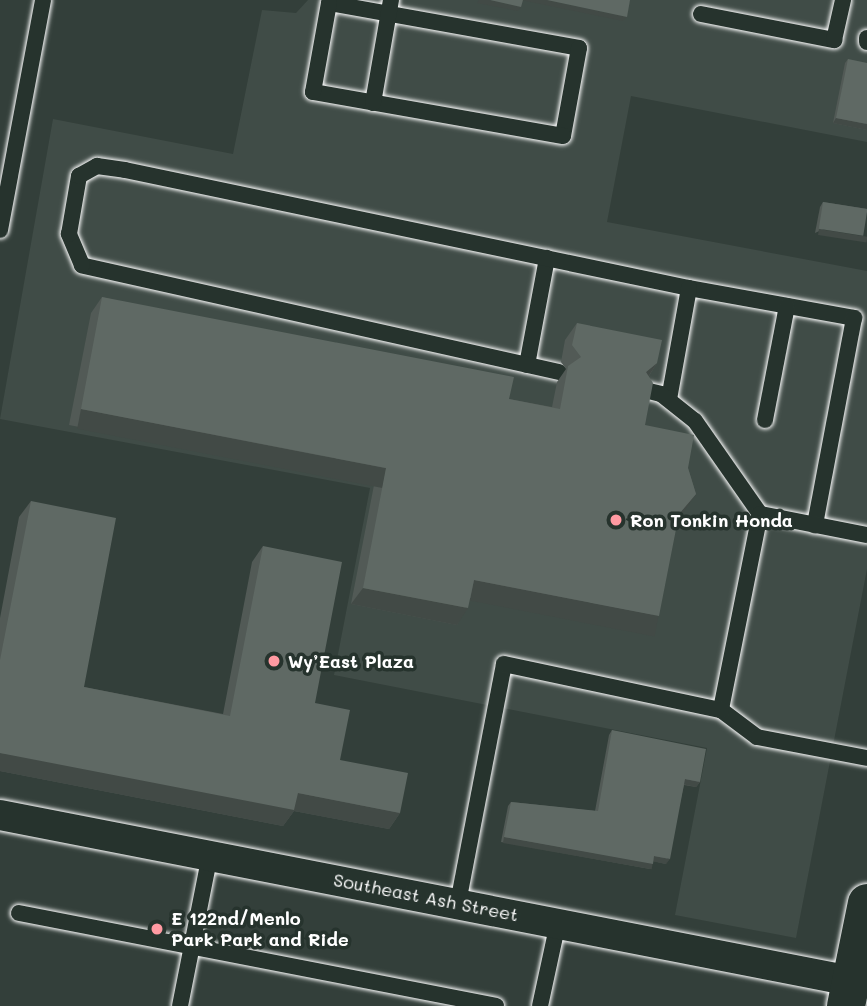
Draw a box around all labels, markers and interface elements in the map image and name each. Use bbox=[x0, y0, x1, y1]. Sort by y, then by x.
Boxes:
place label: Ron Tonkin Honda bbox=[630, 509, 793, 531]
marker: Ron Tonkin Honda bbox=[608, 512, 624, 528]
place label: Wy’East Plaza bbox=[288, 650, 414, 672]
marker: Wy’East Plaza bbox=[266, 653, 282, 669]
street label: Southeast Ash Street bbox=[332, 868, 520, 926]
place label: E 122nd/Menlo Park Park and Ride bbox=[171, 908, 349, 950]
marker: E 122nd/Menlo Park Park and Ride bbox=[149, 921, 165, 937]

